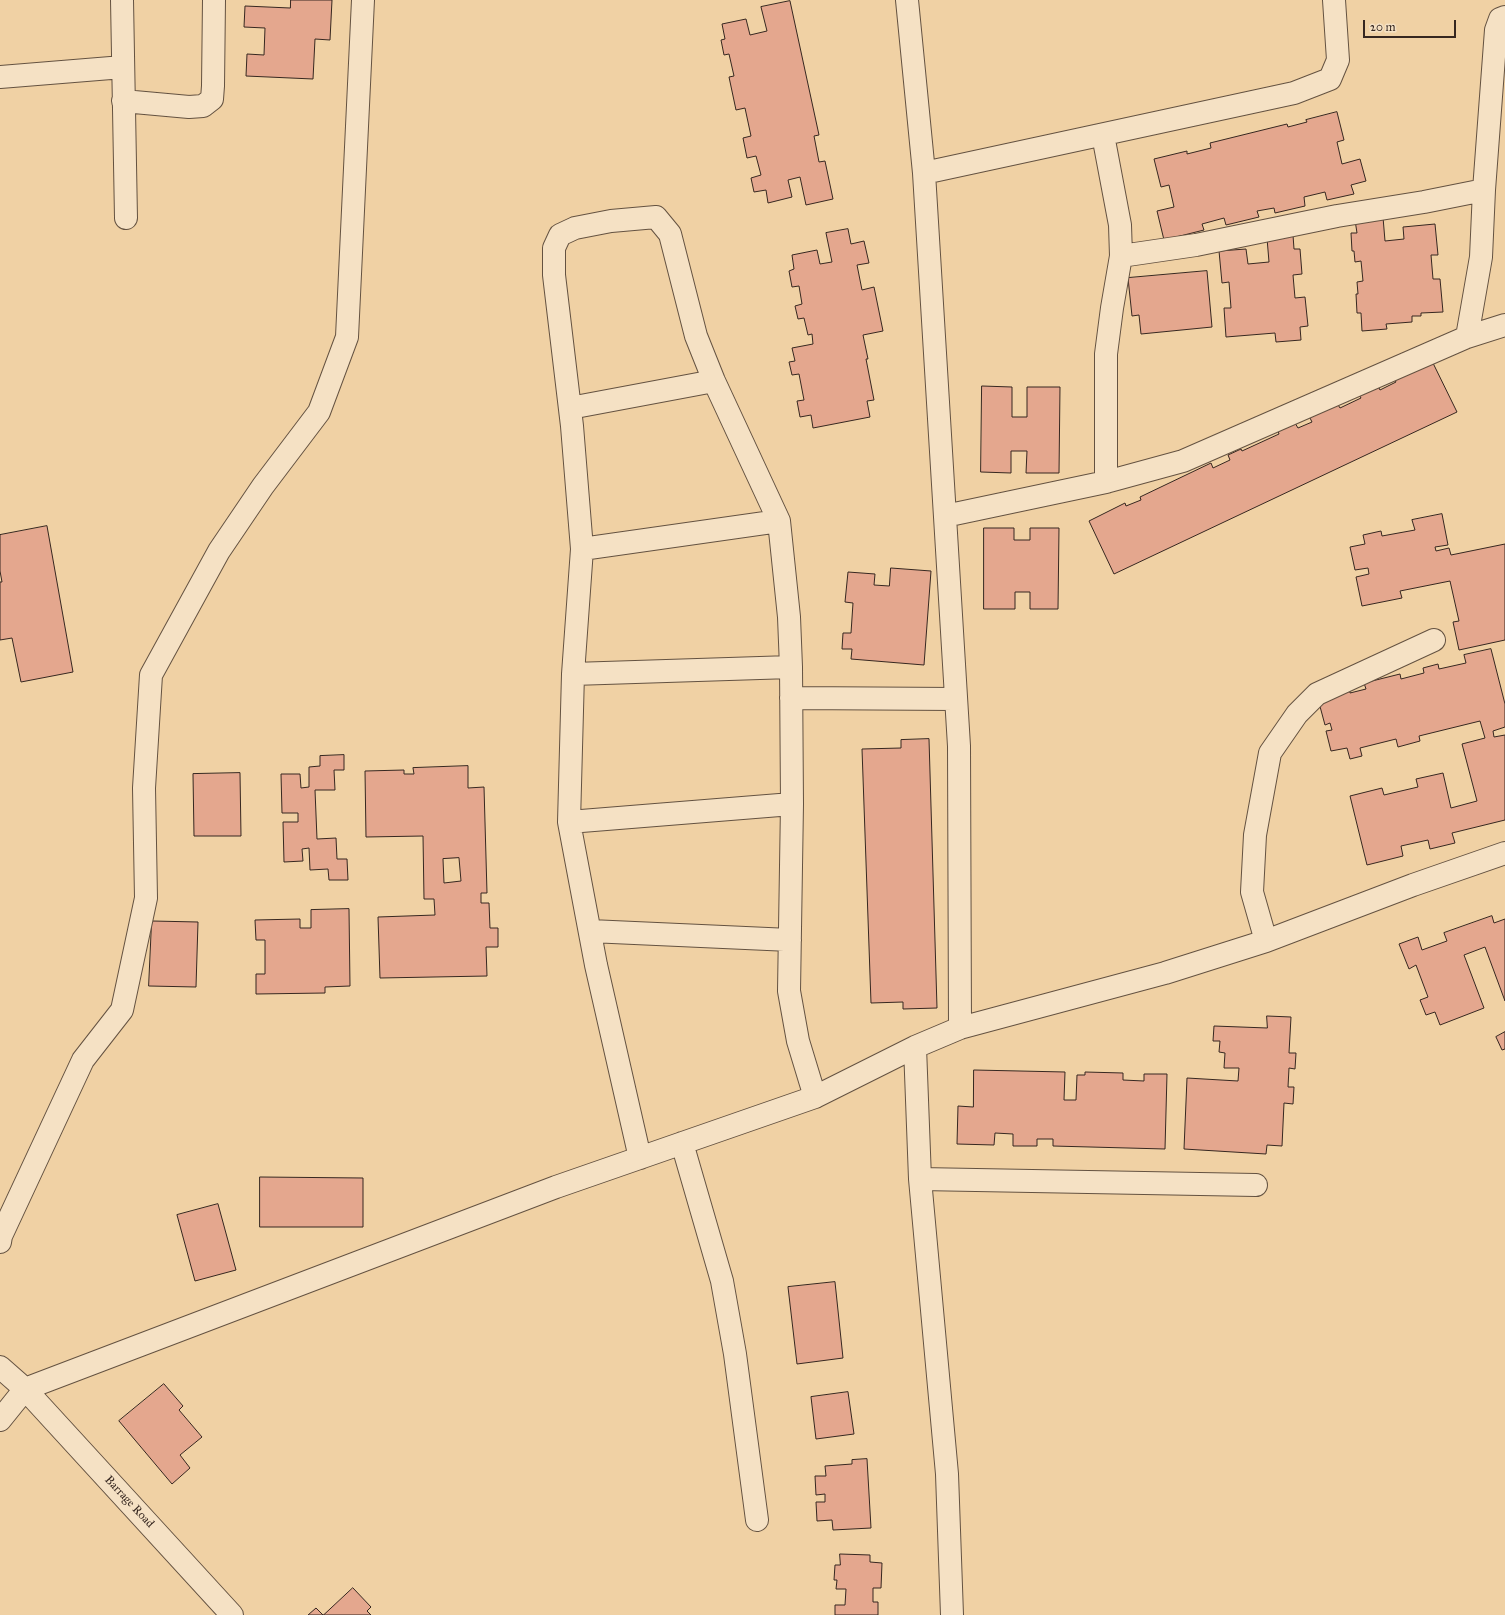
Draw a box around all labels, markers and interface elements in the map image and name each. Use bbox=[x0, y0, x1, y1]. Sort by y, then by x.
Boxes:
scale bar bbox=[1365, 12, 1458, 38]
text: 20 m bbox=[1370, 20, 1396, 34]
street label: Barrage Road bbox=[101, 1473, 157, 1531]

